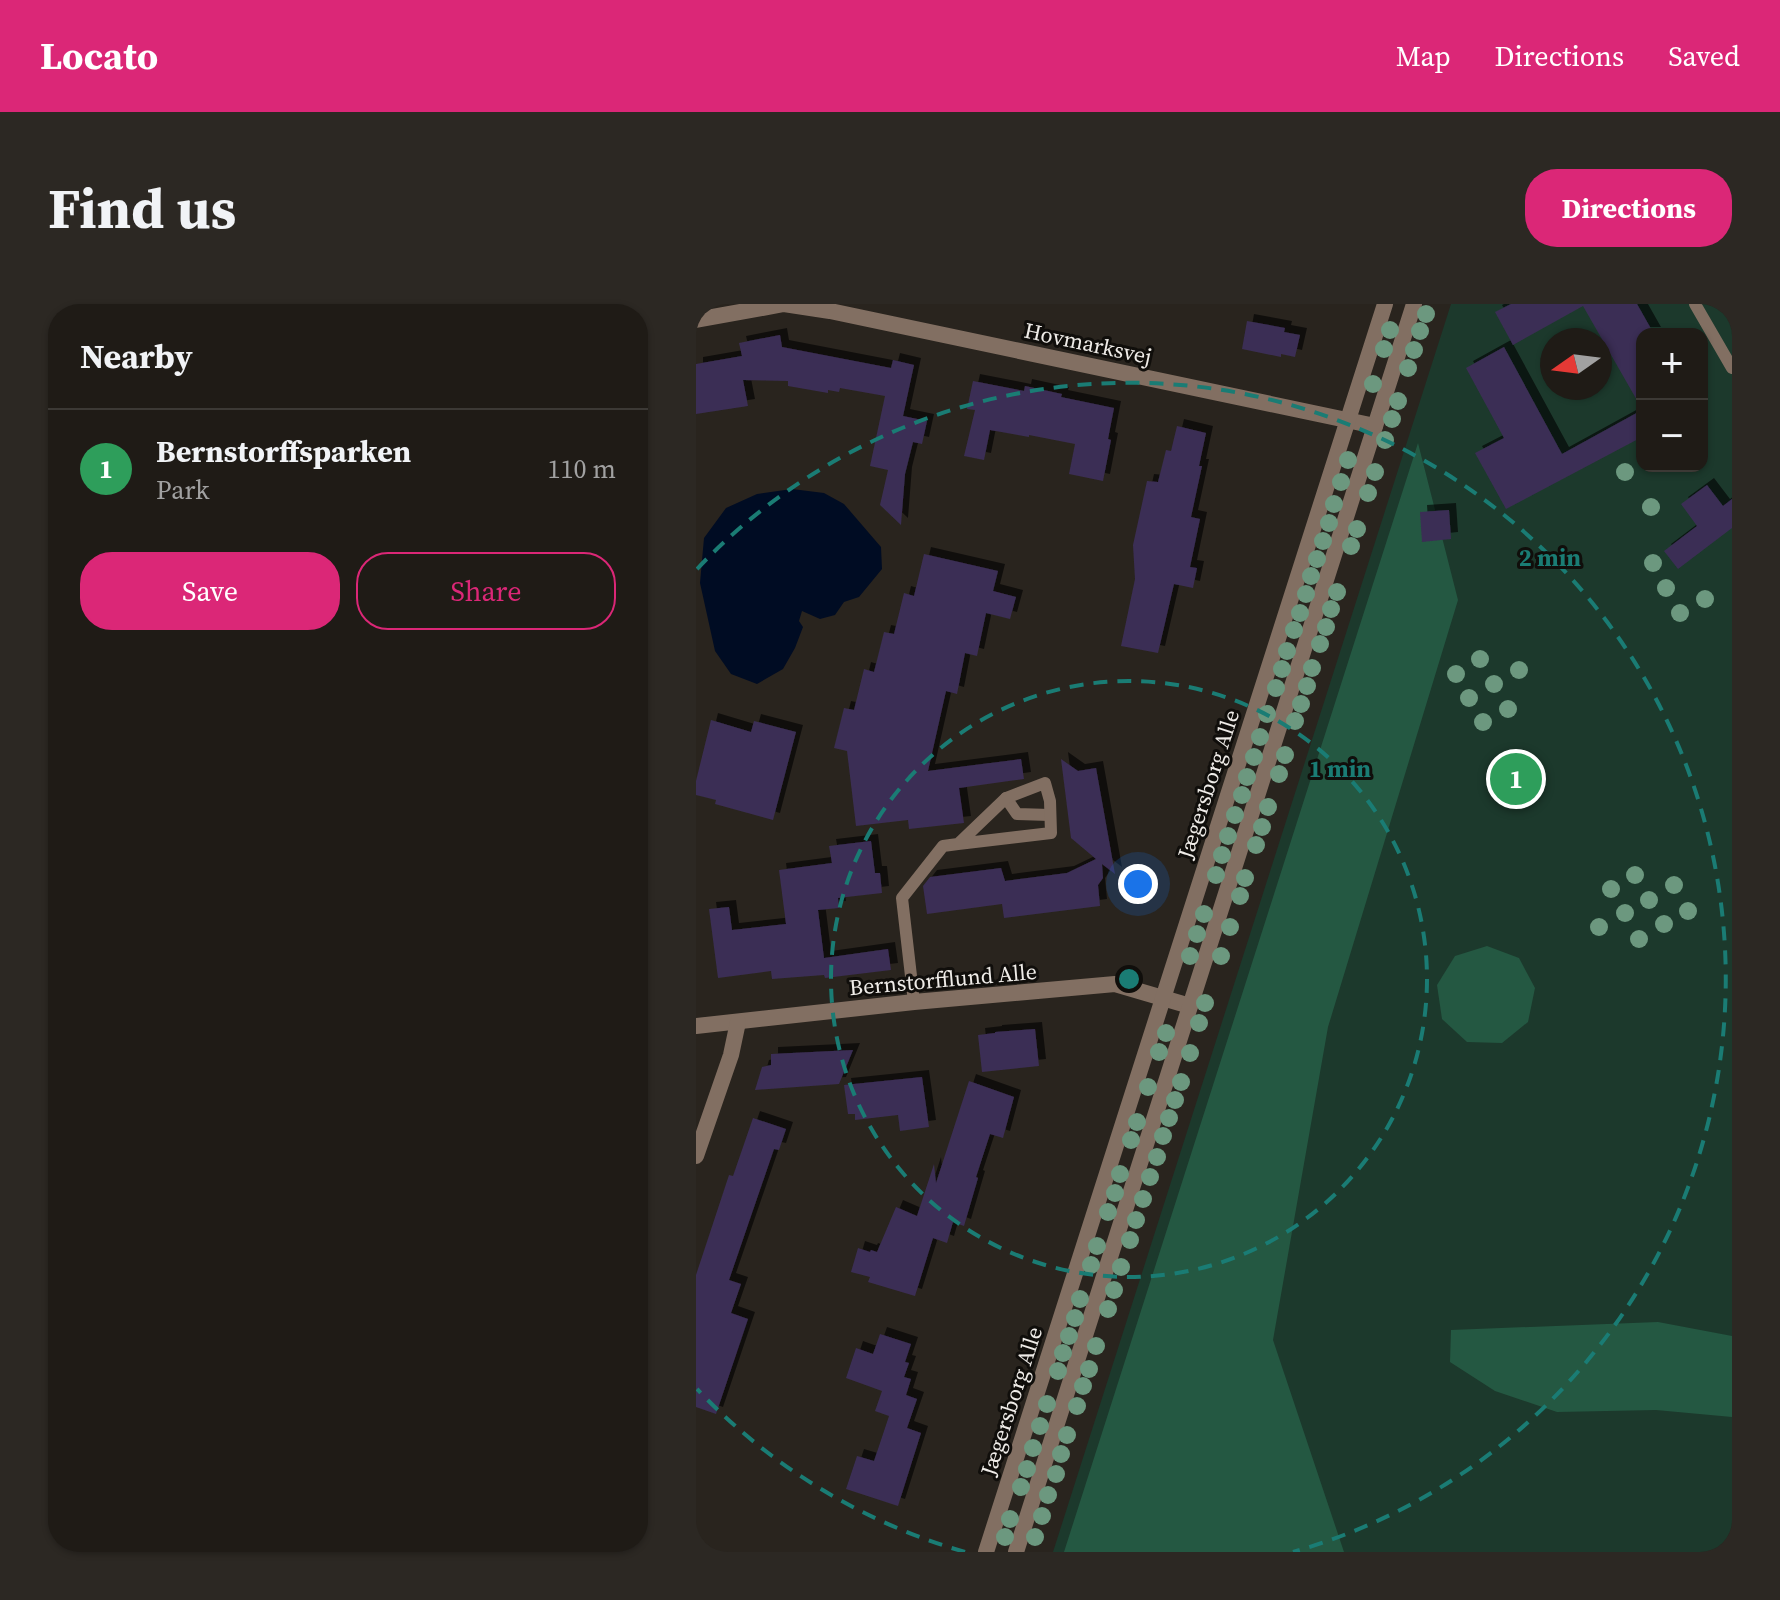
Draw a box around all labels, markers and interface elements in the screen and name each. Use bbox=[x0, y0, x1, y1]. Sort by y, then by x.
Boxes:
text: Locato bbox=[40, 30, 158, 82]
text: Map bbox=[1396, 37, 1451, 75]
text: Directions bbox=[1495, 37, 1624, 75]
text: Saved bbox=[1668, 37, 1740, 75]
button: Directions bbox=[1525, 169, 1732, 247]
text: Find us bbox=[48, 170, 236, 247]
street label: Hovmarksvej bbox=[1022, 315, 1154, 371]
north arrow bbox=[1540, 328, 1612, 400]
map controls bbox=[1636, 328, 1708, 472]
button: + bbox=[1636, 328, 1708, 400]
text: Nearby bbox=[80, 333, 193, 379]
button: − bbox=[1636, 400, 1708, 472]
text: Bernstorffsparken bbox=[156, 431, 411, 472]
text: 1 bbox=[99, 451, 113, 487]
text: 110 m bbox=[548, 451, 616, 487]
text: Park bbox=[156, 472, 209, 508]
text: 2 min bbox=[1519, 541, 1581, 574]
button: Save bbox=[80, 552, 340, 630]
button: Share bbox=[356, 552, 616, 630]
street label: Jægersborg Alle bbox=[1169, 706, 1246, 863]
pin: 1 bbox=[1490, 749, 1542, 809]
text: 1 min bbox=[1309, 752, 1371, 785]
your location bbox=[1118, 864, 1158, 904]
street label: Bernstorfflund Alle bbox=[848, 956, 1038, 1002]
centre of rings bbox=[1115, 965, 1143, 993]
street label: Jægersborg Alle bbox=[972, 1323, 1049, 1480]

